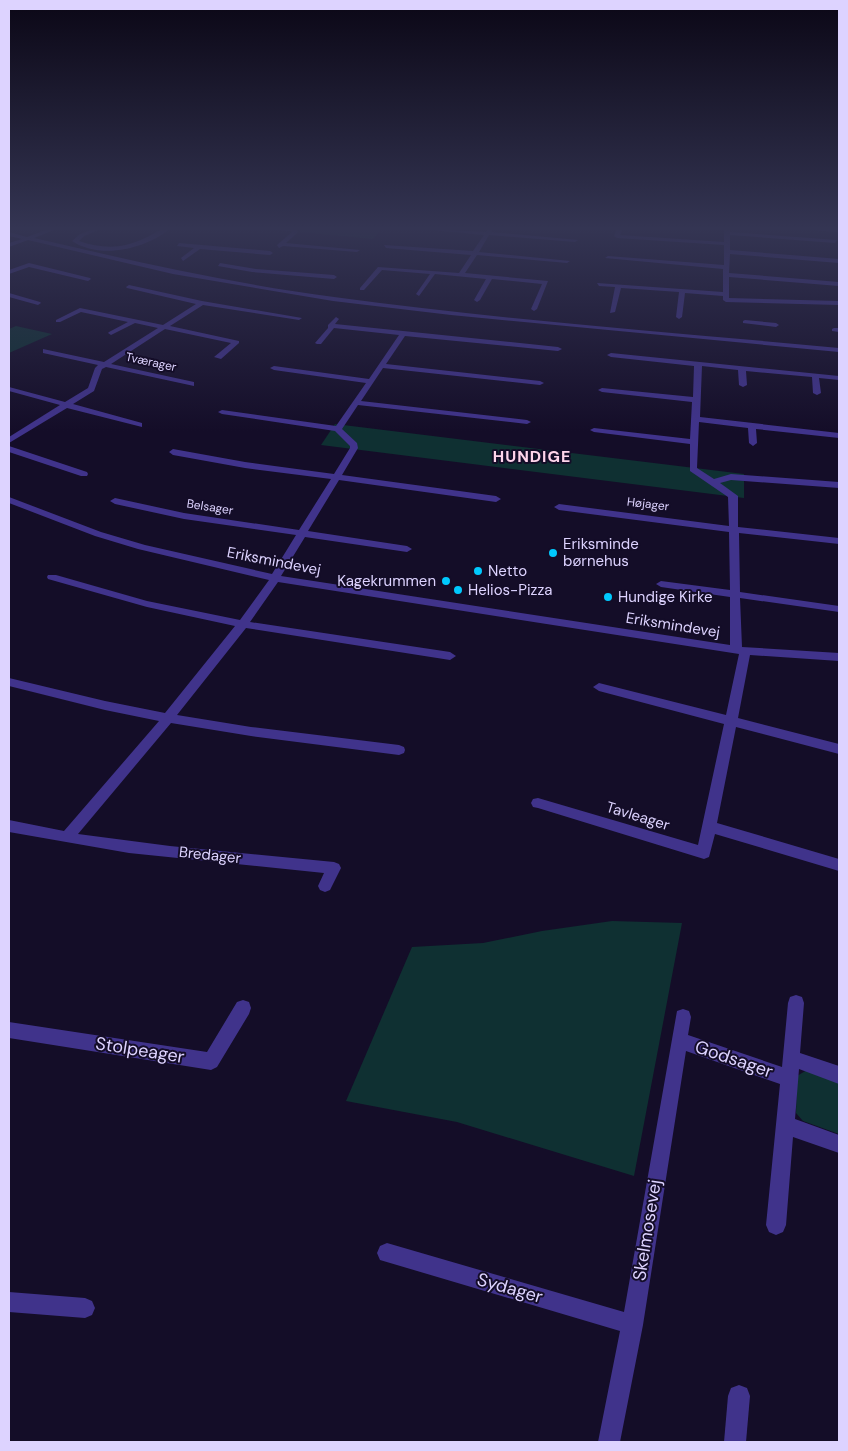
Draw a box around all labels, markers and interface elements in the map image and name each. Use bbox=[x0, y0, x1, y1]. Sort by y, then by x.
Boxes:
street label: Tværager bbox=[124, 349, 178, 375]
district label: HUNDIGE bbox=[493, 446, 571, 467]
street label: Højager bbox=[626, 493, 671, 515]
street label: Belsager bbox=[186, 495, 235, 519]
place label: Eriksminde børnehus bbox=[563, 534, 639, 571]
street label: Eriksmindevej bbox=[225, 542, 323, 580]
marker: Eriksminde børnehus bbox=[547, 547, 559, 559]
place label: Netto bbox=[488, 561, 527, 581]
marker: Netto bbox=[472, 565, 484, 577]
place label: Kagekrummen bbox=[337, 571, 436, 591]
marker: Kagekrummen bbox=[440, 575, 452, 587]
place label: Helios-Pizza bbox=[468, 580, 552, 600]
marker: Helios-Pizza bbox=[452, 584, 464, 596]
place label: Hundige Kirke bbox=[618, 587, 712, 607]
marker: Hundige Kirke bbox=[602, 591, 614, 603]
street label: Eriksmindevej bbox=[624, 608, 722, 642]
street label: Tavleager bbox=[604, 797, 673, 835]
street label: Bredager bbox=[178, 842, 243, 868]
street label: Stolpeager bbox=[94, 1031, 187, 1069]
street label: Godsager bbox=[692, 1034, 777, 1084]
street label: Skelmosevej bbox=[627, 1178, 667, 1282]
street label: Sydager bbox=[474, 1267, 546, 1309]

